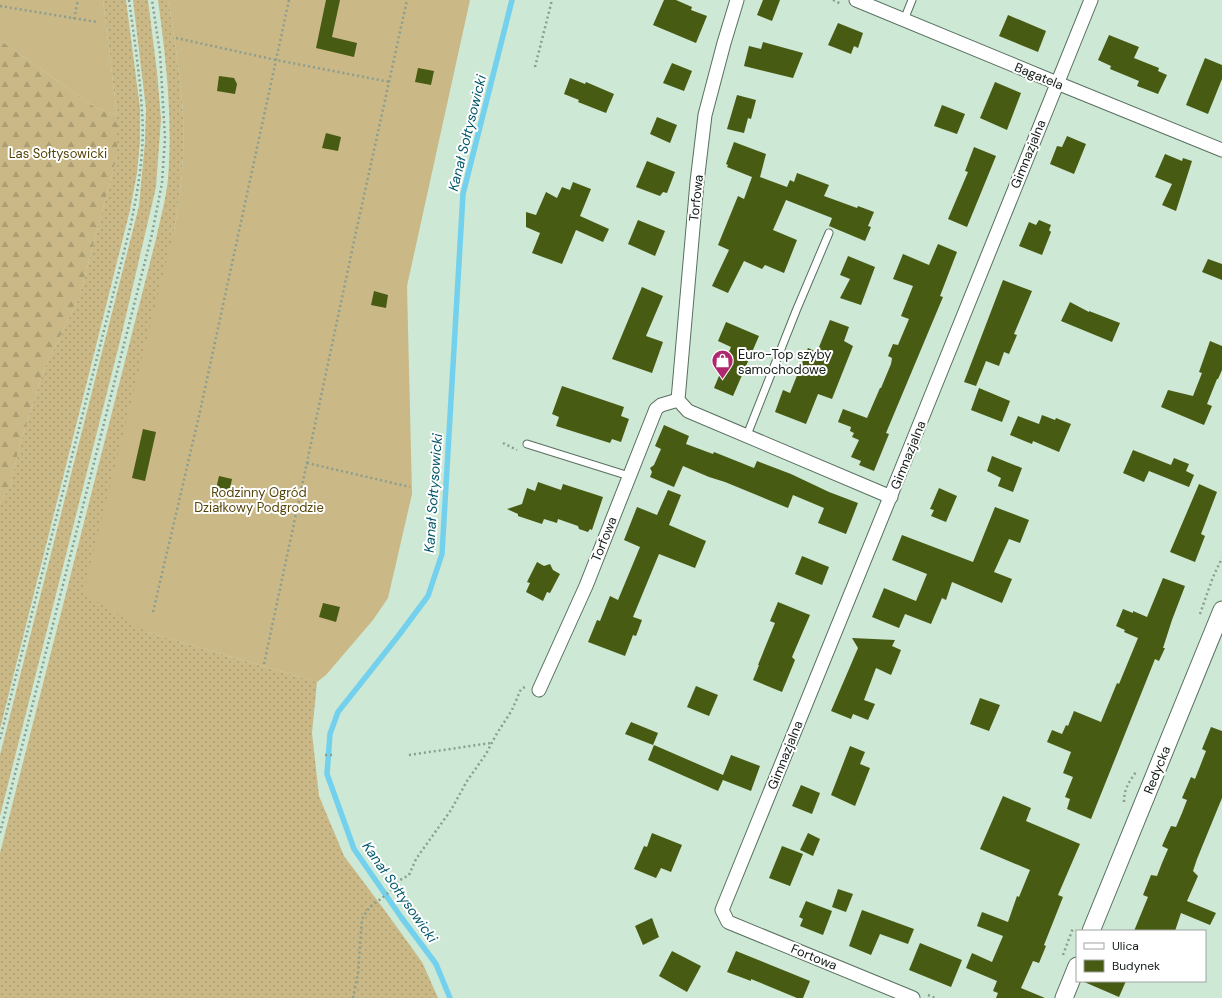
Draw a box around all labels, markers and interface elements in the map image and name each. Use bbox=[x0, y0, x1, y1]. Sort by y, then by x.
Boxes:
street label: Bagatela bbox=[1012, 59, 1066, 93]
water label: Kanał Sołtysowicki bbox=[444, 72, 490, 193]
street label: Gimnazjalna bbox=[1006, 117, 1050, 191]
park label: Las Sołtysowicki bbox=[9, 145, 107, 162]
street label: Torfowa bbox=[685, 174, 707, 222]
place label: Euro-Top szyby samochodowe bbox=[738, 346, 831, 378]
shop icon: Euro-Top szyby samochodowe bbox=[710, 348, 736, 381]
street label: Gimnazjalna bbox=[886, 418, 930, 492]
water label: Kanał Sołtysowicki bbox=[420, 432, 446, 553]
park label: Rodzinny Ogród Działkowy Podgrodzie bbox=[194, 484, 324, 516]
street label: Torfowa bbox=[587, 514, 621, 564]
street label: Gimnazjalna bbox=[763, 718, 807, 792]
street label: Redycka bbox=[1140, 743, 1174, 797]
water label: Kanał Sołtysowicki bbox=[358, 838, 442, 947]
legend bbox=[1076, 930, 1206, 982]
text: Ulica bbox=[1112, 938, 1139, 954]
street label: Fortowa bbox=[788, 940, 840, 974]
text: Budynek bbox=[1112, 958, 1160, 974]

